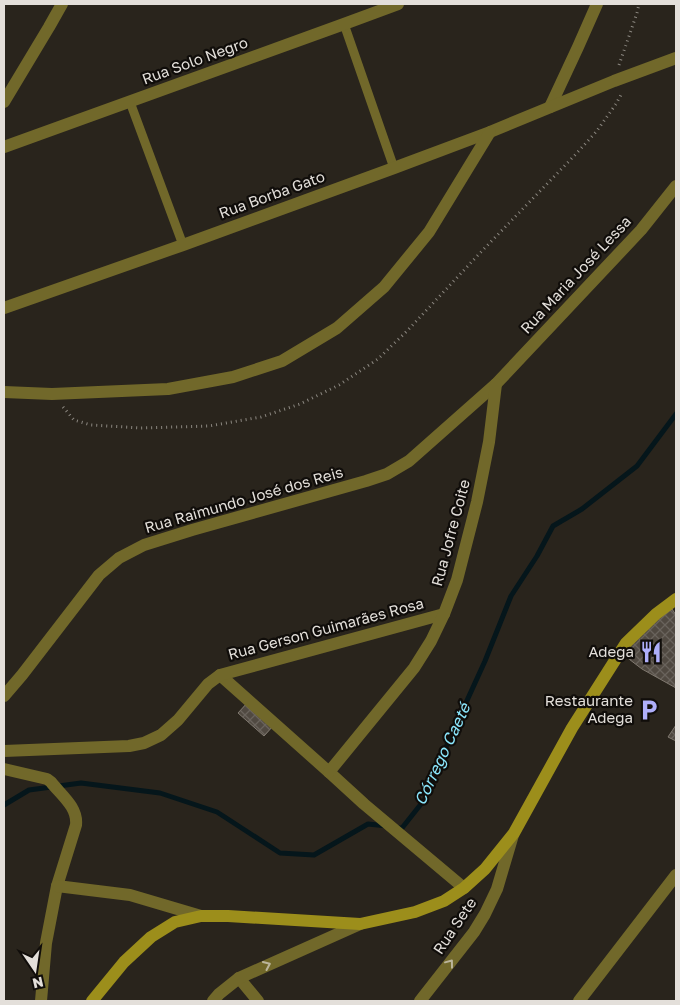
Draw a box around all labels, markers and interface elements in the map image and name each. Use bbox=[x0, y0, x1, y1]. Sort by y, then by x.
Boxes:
street label: Rua Solo Negro bbox=[139, 33, 250, 88]
street label: Rua Borba Gato bbox=[216, 167, 327, 222]
street label: Rua Maria José Lessa bbox=[516, 212, 634, 337]
street label: Rua Raimundo José dos Reis bbox=[142, 462, 345, 536]
street label: Rua Jofre Coite bbox=[427, 477, 473, 588]
street label: Rua Gerson Guimarães Rosa bbox=[226, 593, 426, 663]
restaurant icon: Adega bbox=[638, 639, 664, 665]
place label: Adega bbox=[588, 642, 634, 660]
place label: Restaurante Adega bbox=[545, 691, 633, 726]
parking icon: Restaurante Adega bbox=[636, 697, 662, 723]
water label: Córrego Caeté bbox=[410, 698, 475, 808]
street label: Rua Sete bbox=[429, 894, 480, 957]
north arrow bbox=[10, 945, 60, 995]
one-way arrow bbox=[444, 959, 453, 968]
one-way arrow bbox=[262, 961, 271, 971]
text: N bbox=[31, 974, 45, 993]

